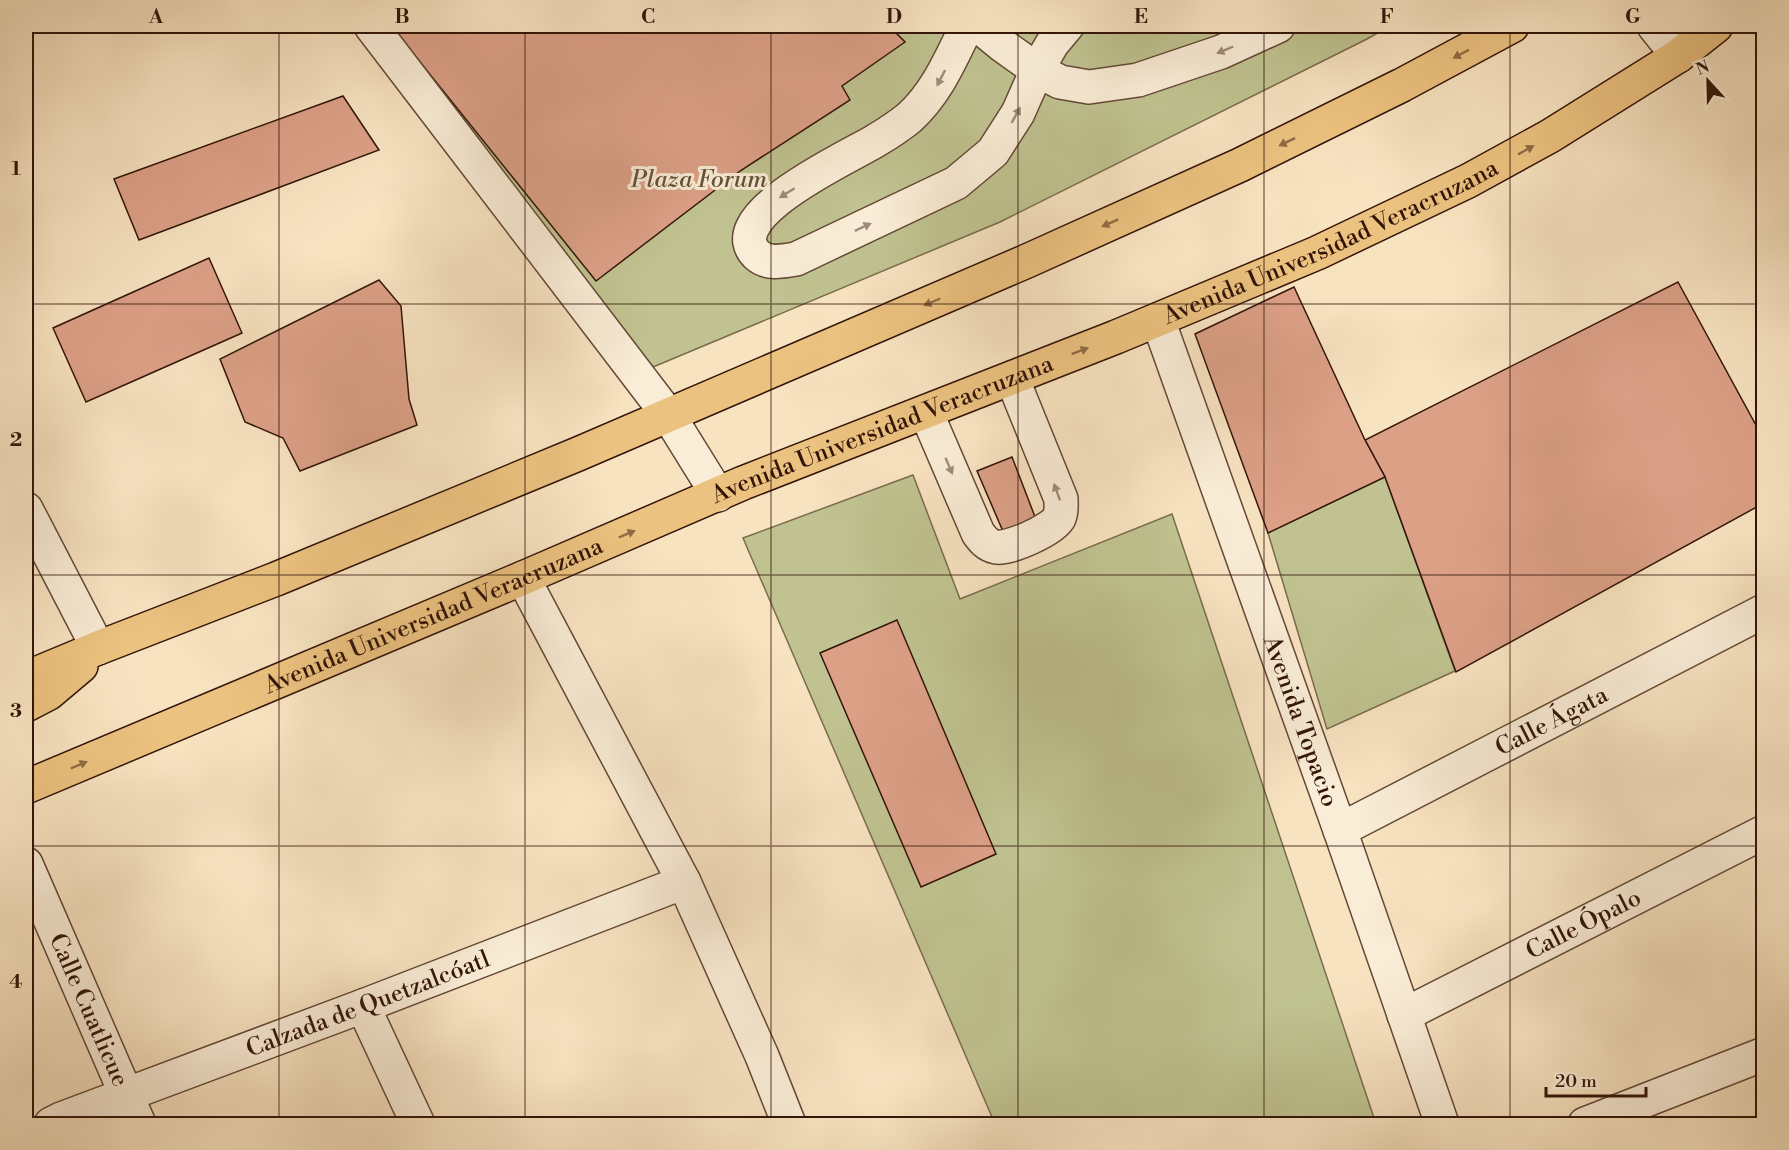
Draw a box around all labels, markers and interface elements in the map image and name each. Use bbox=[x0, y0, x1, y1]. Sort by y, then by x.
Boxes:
text: A bbox=[148, 5, 164, 30]
text: B bbox=[394, 5, 410, 30]
text: C bbox=[641, 5, 655, 30]
text: D bbox=[886, 5, 902, 30]
text: E bbox=[1134, 5, 1148, 30]
text: F bbox=[1380, 5, 1394, 30]
text: G bbox=[1625, 5, 1641, 30]
one-way arrow bbox=[1215, 45, 1233, 55]
one-way arrow bbox=[1452, 49, 1469, 59]
north arrow bbox=[1678, 51, 1738, 111]
text: N bbox=[1693, 56, 1713, 80]
one-way arrow bbox=[936, 69, 945, 86]
one-way arrow bbox=[1011, 106, 1021, 123]
one-way arrow bbox=[1279, 137, 1296, 146]
one-way arrow bbox=[1517, 145, 1534, 155]
street label: Avenida Universidad Veracruzana bbox=[1158, 153, 1504, 332]
text: 1 bbox=[11, 157, 21, 182]
park label: Plaza Forum bbox=[630, 165, 767, 195]
one-way arrow bbox=[779, 187, 795, 198]
one-way arrow bbox=[1101, 219, 1119, 229]
one-way arrow bbox=[854, 223, 872, 233]
one-way arrow bbox=[922, 297, 940, 307]
one-way arrow bbox=[1071, 346, 1089, 355]
street label: Avenida Universidad Veracruzana bbox=[706, 349, 1058, 511]
text: 2 bbox=[10, 428, 22, 453]
one-way arrow bbox=[945, 457, 954, 475]
one-way arrow bbox=[1052, 483, 1062, 501]
one-way arrow bbox=[618, 529, 636, 538]
street label: Avenida Universidad Veracruzana bbox=[259, 531, 608, 702]
street label: Avenida Topacio bbox=[1256, 631, 1345, 811]
street label: Calle Ágata bbox=[1491, 680, 1614, 763]
text: 3 bbox=[10, 699, 22, 724]
one-way arrow bbox=[71, 760, 89, 770]
street label: Calle Ópalo bbox=[1521, 883, 1646, 967]
street label: Calle Cuatlicue bbox=[42, 929, 135, 1091]
street label: Calzada de Quetzalcóatl bbox=[242, 944, 494, 1064]
text: 4 bbox=[9, 970, 23, 995]
scale bar bbox=[1546, 1060, 1646, 1098]
text: 20 m bbox=[1555, 1070, 1597, 1093]

